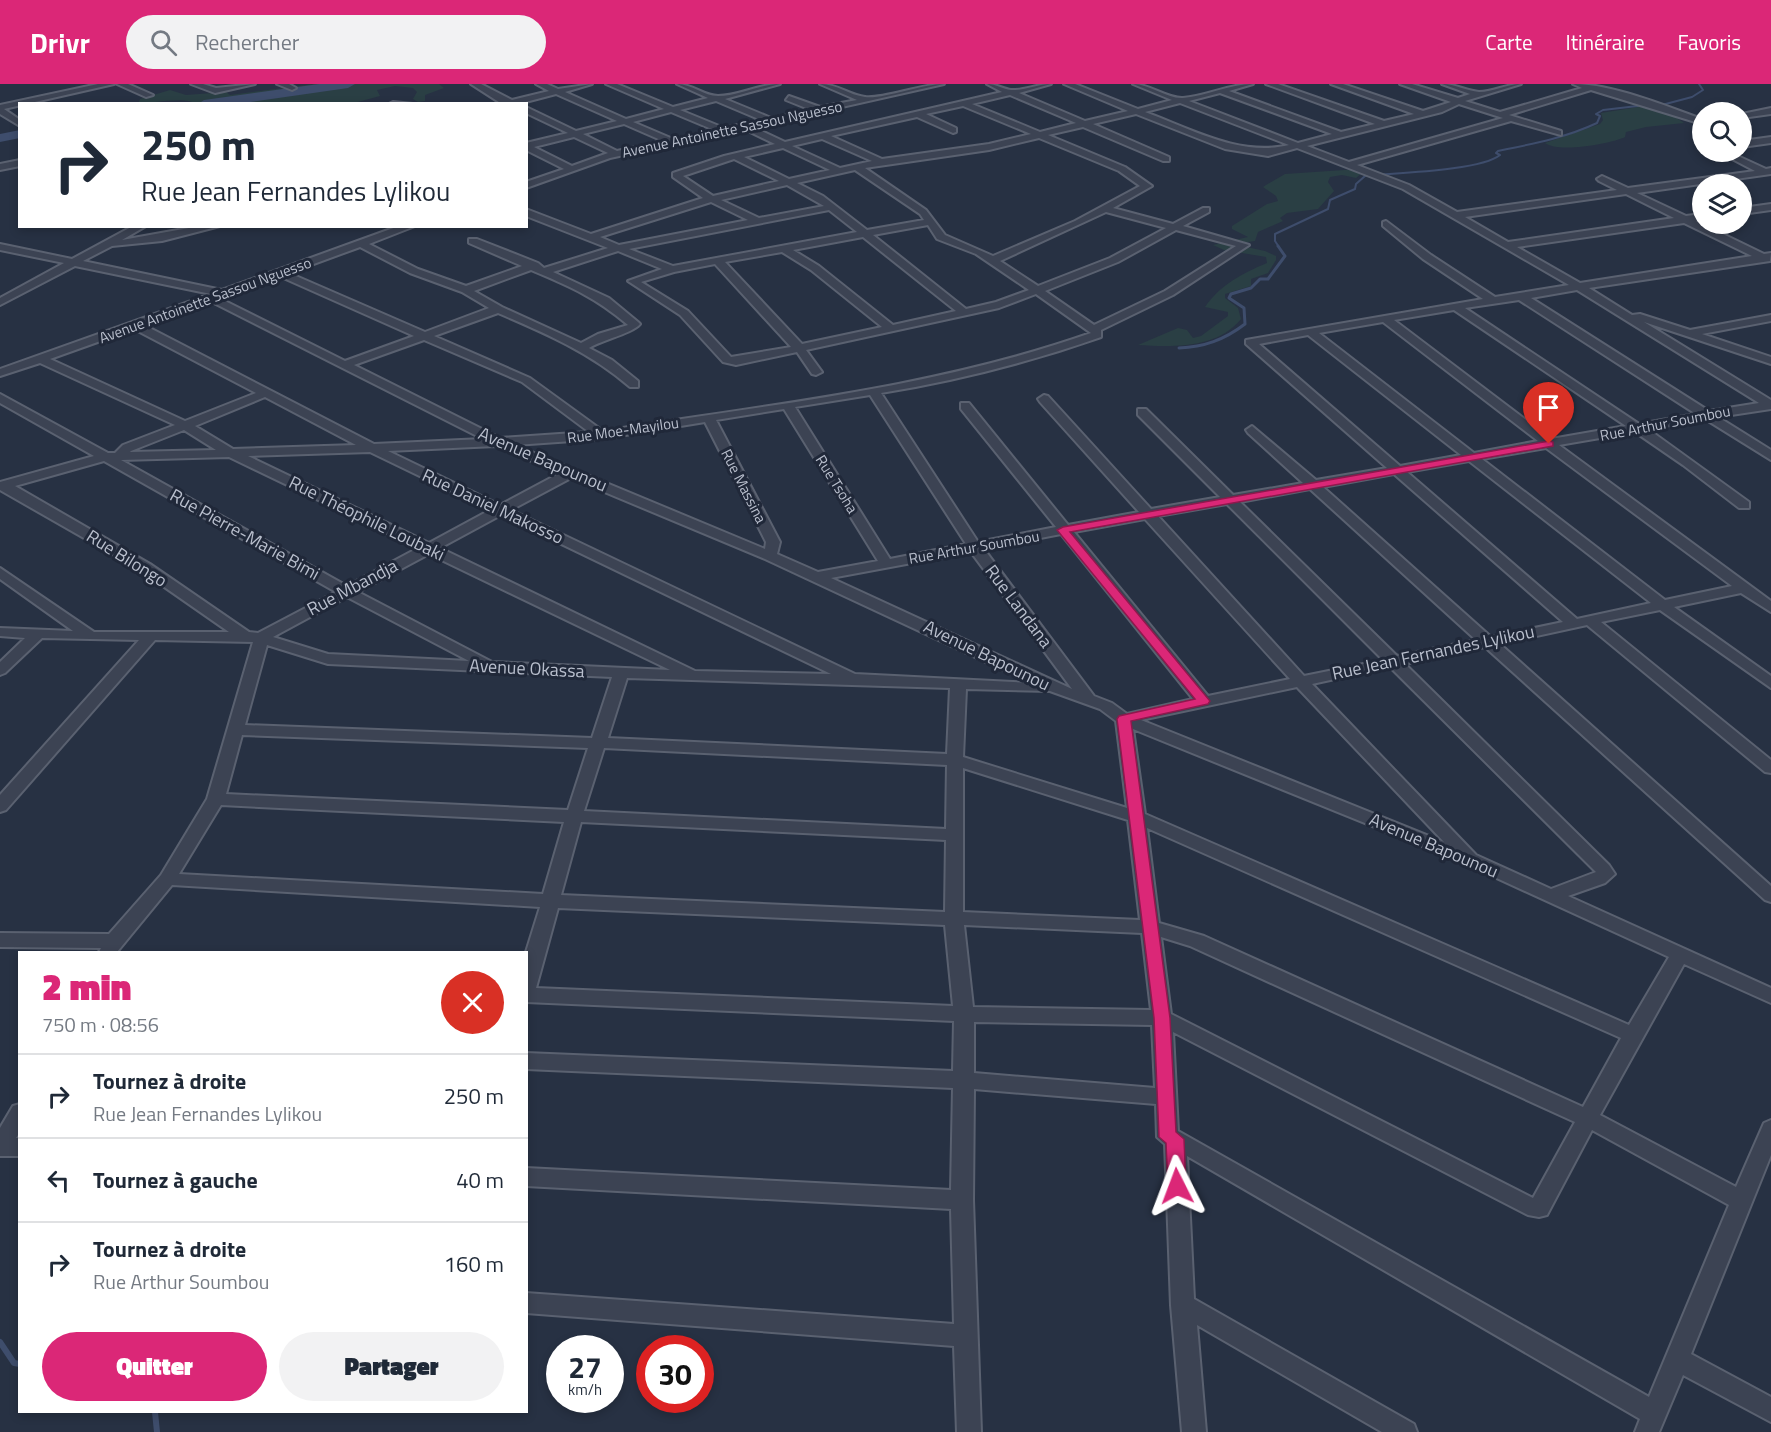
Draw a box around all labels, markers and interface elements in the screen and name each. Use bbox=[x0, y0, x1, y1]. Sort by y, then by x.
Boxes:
search box bbox=[126, 15, 546, 69]
text: Drivr bbox=[30, 21, 90, 64]
text: Rechercher bbox=[195, 25, 299, 59]
icon: search bbox=[147, 26, 180, 59]
text: Carte bbox=[1485, 26, 1533, 58]
text: Itinéraire bbox=[1566, 26, 1645, 58]
text: Favoris bbox=[1678, 26, 1741, 58]
street label: Avenue Antoinette Sassou Nguesso bbox=[620, 94, 844, 164]
map controls bbox=[1692, 102, 1752, 234]
button: search bbox=[1692, 102, 1752, 162]
text: 250 m bbox=[141, 112, 256, 176]
icon: right bbox=[42, 126, 120, 204]
text: Rue Jean Fernandes Lylikou bbox=[141, 170, 450, 211]
button: layers bbox=[1692, 174, 1752, 234]
street label: Avenue Antoinette Sassou Nguesso bbox=[96, 251, 314, 349]
pin bbox=[1523, 382, 1574, 444]
icon: arrive bbox=[1532, 391, 1565, 424]
street label: Rue Arthur Soumbou bbox=[1598, 399, 1732, 447]
street label: Rue Moe-Mayilou bbox=[566, 411, 680, 449]
street label: Avenue Bapounou bbox=[474, 420, 612, 498]
street label: Rue Massina bbox=[715, 445, 773, 528]
street label: Rue Tsoha bbox=[810, 450, 864, 518]
street label: Rue Daniel Makosso bbox=[418, 461, 568, 551]
street label: Rue Théophile Loubaki bbox=[285, 469, 449, 567]
street label: Rue Pierre-Marie Bimi bbox=[165, 481, 325, 587]
street label: Rue Bilongo bbox=[81, 523, 173, 593]
street label: Rue Arthur Soumbou bbox=[907, 524, 1041, 570]
street label: Rue Mbandja bbox=[302, 552, 402, 622]
street label: Rue Landana bbox=[979, 559, 1059, 653]
street label: Avenue Bapounou bbox=[919, 613, 1055, 697]
street label: Rue Jean Fernandes Lylikou bbox=[1329, 617, 1537, 687]
street label: Avenue Okassa bbox=[469, 651, 585, 685]
street label: Avenue Bapounou bbox=[1365, 806, 1503, 884]
text: 2 min bbox=[42, 959, 131, 1014]
button: close bbox=[441, 971, 504, 1034]
text: 750 m · 08:56 bbox=[42, 1009, 159, 1040]
text: Tournez à droite bbox=[93, 1064, 246, 1098]
text: 250 m bbox=[444, 1079, 504, 1113]
icon: right bbox=[42, 1080, 75, 1113]
text: Rue Jean Fernandes Lylikou bbox=[93, 1098, 322, 1129]
position arrow bbox=[1145, 1154, 1209, 1218]
text: Tournez à gauche bbox=[93, 1163, 258, 1197]
text: 40 m bbox=[456, 1163, 504, 1197]
icon: left bbox=[42, 1164, 75, 1197]
text: Tournez à droite bbox=[93, 1232, 246, 1266]
text: 160 m bbox=[444, 1247, 504, 1281]
icon: right bbox=[42, 1248, 75, 1281]
text: Rue Arthur Soumbou bbox=[93, 1266, 269, 1297]
button: Quitter bbox=[42, 1332, 267, 1401]
button: Partager bbox=[279, 1332, 504, 1401]
speed limit sign: 30 bbox=[636, 1335, 714, 1413]
text: 27 bbox=[568, 1344, 602, 1390]
text: km/h bbox=[568, 1378, 602, 1401]

